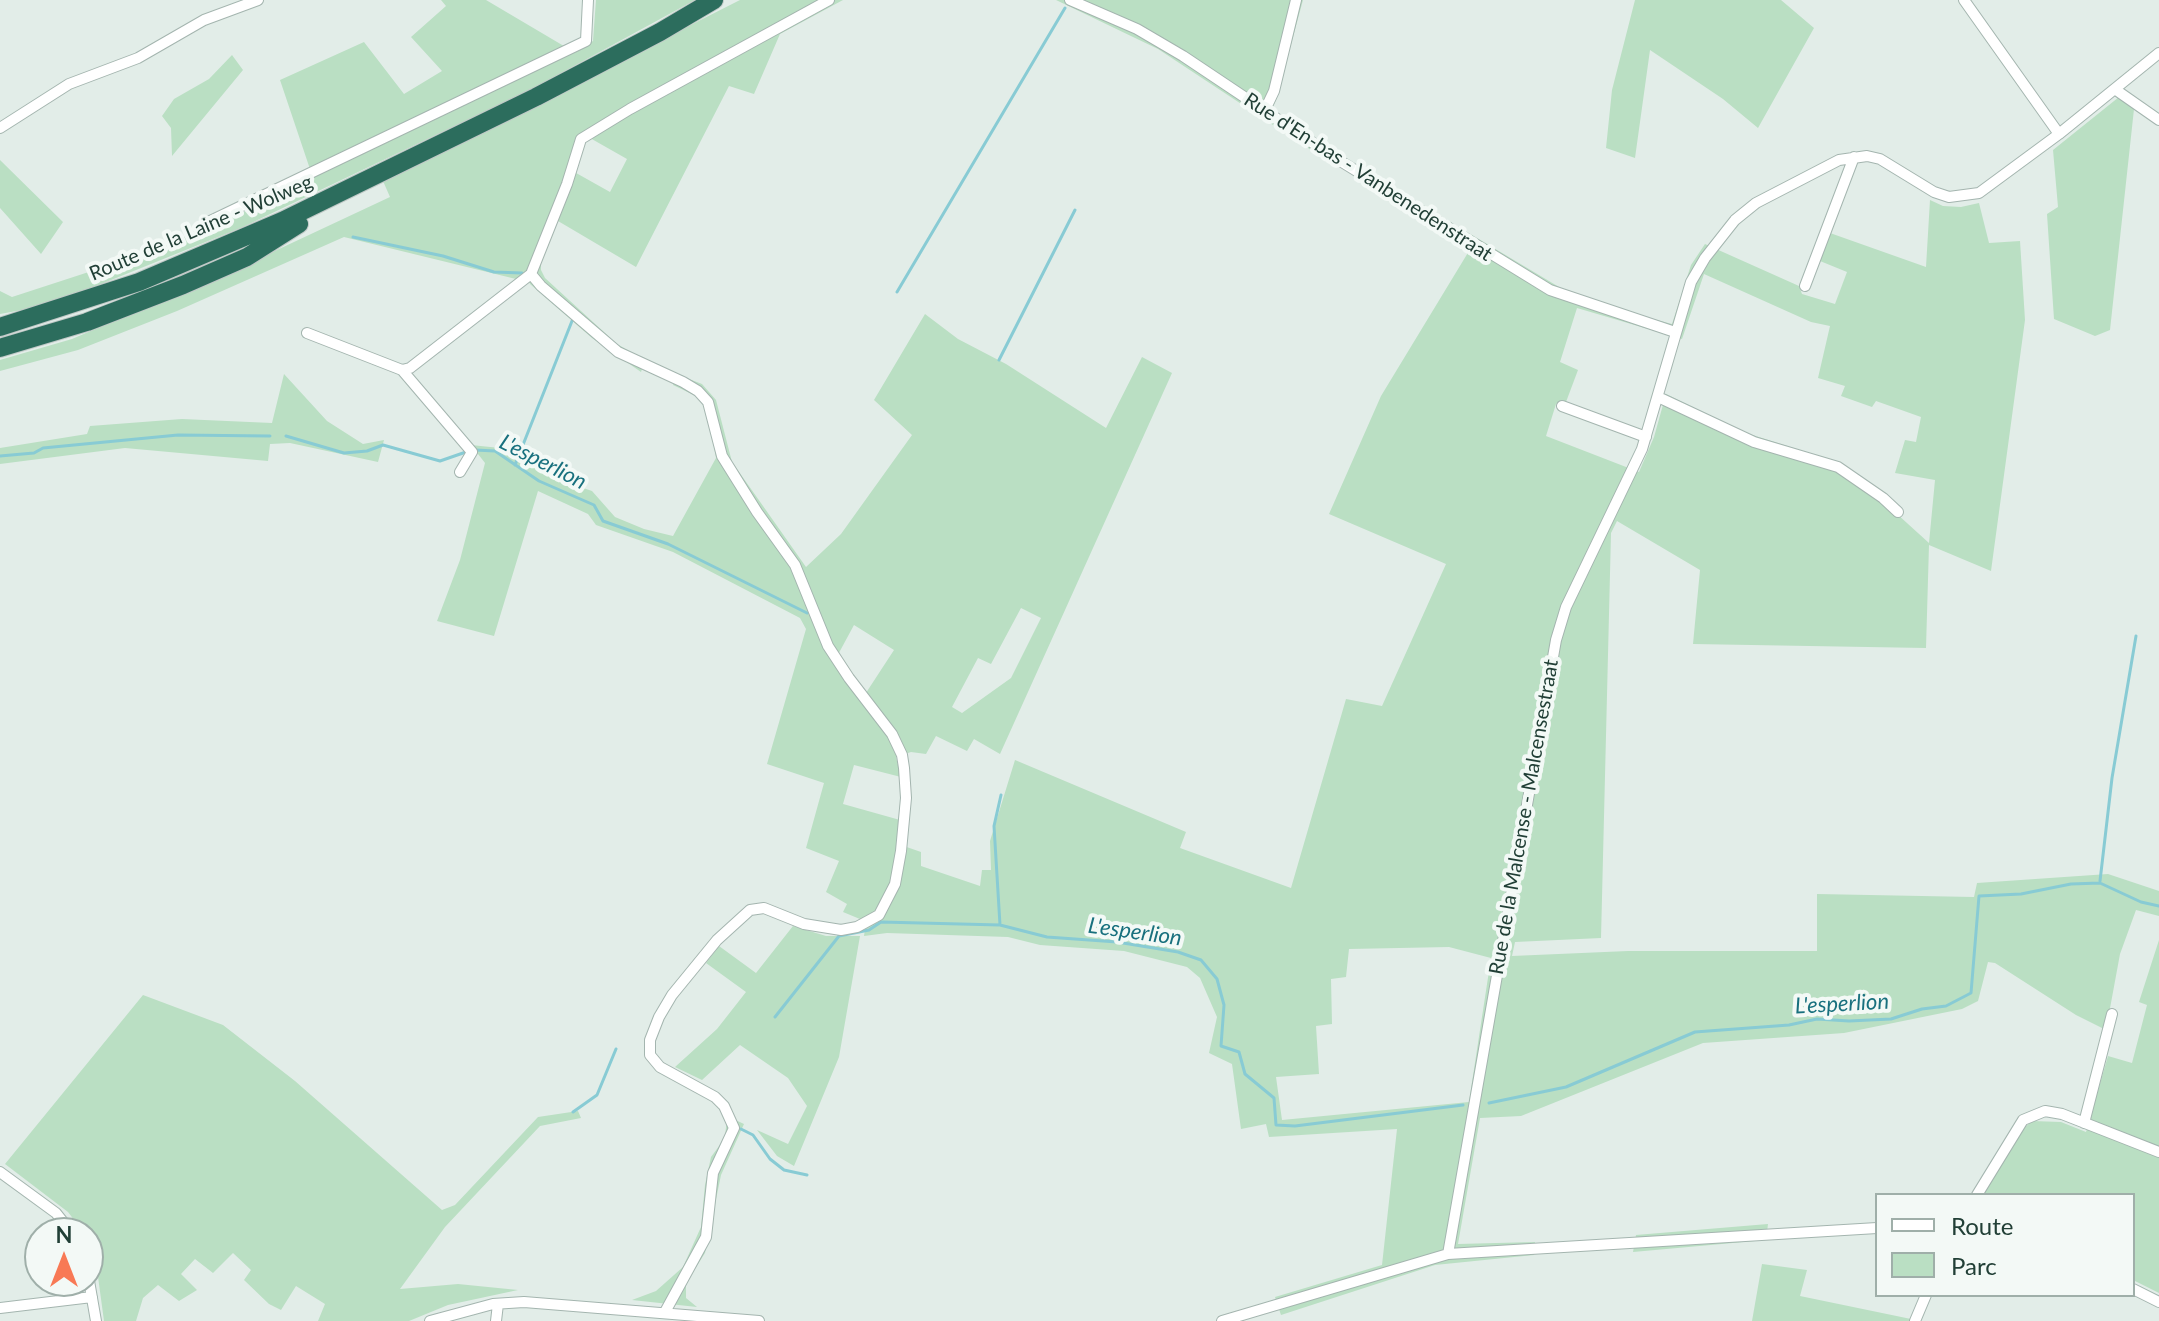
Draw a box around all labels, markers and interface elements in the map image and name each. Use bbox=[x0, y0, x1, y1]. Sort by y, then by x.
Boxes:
street label: Rue d'En-bas - Vanbenedenstraat bbox=[1239, 88, 1497, 266]
street label: Route de la Laine - Wolweg bbox=[86, 170, 316, 286]
water label: L'esperlion bbox=[495, 429, 591, 495]
street label: Rue de la Malcense - Malcensestraat bbox=[1484, 658, 1564, 976]
water label: L'esperlion bbox=[1087, 912, 1183, 952]
water label: L'esperlion bbox=[1794, 988, 1890, 1020]
legend bbox=[1875, 1193, 2135, 1297]
text: Route bbox=[1951, 1211, 2013, 1240]
north arrow bbox=[24, 1217, 104, 1297]
text: N bbox=[56, 1221, 72, 1248]
text: Parc bbox=[1951, 1251, 1997, 1280]

